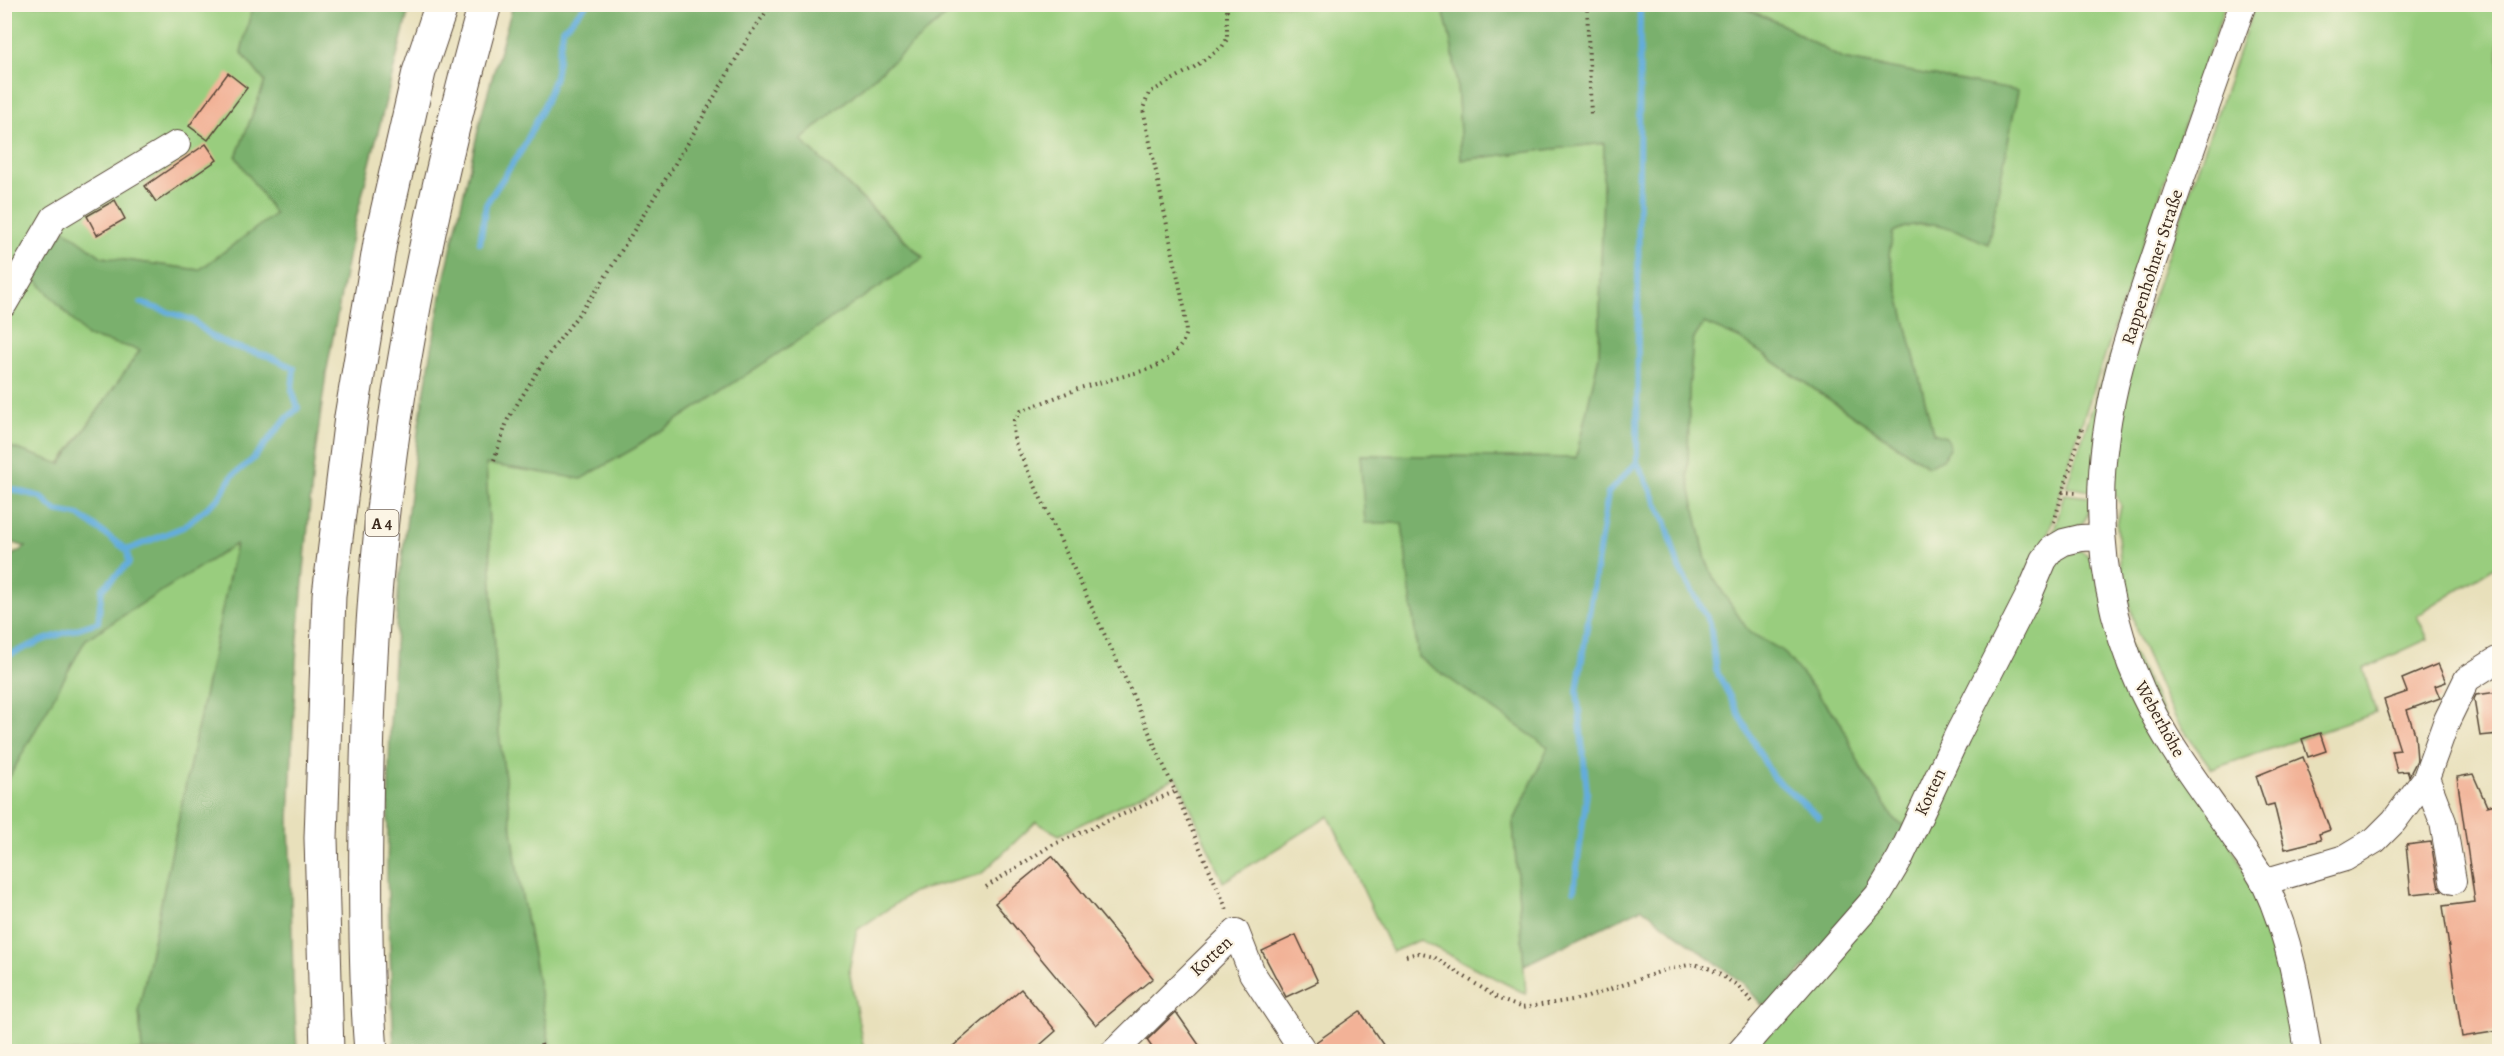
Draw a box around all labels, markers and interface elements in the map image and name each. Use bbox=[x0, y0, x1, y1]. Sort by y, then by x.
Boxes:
street label: Rappenhohner Straße bbox=[2116, 186, 2188, 348]
road number: A 4 bbox=[366, 510, 398, 536]
street label: Weberhöhe bbox=[2129, 676, 2191, 761]
street label: Kotten bbox=[1909, 764, 1951, 820]
street label: Kotten bbox=[1185, 930, 1237, 982]

